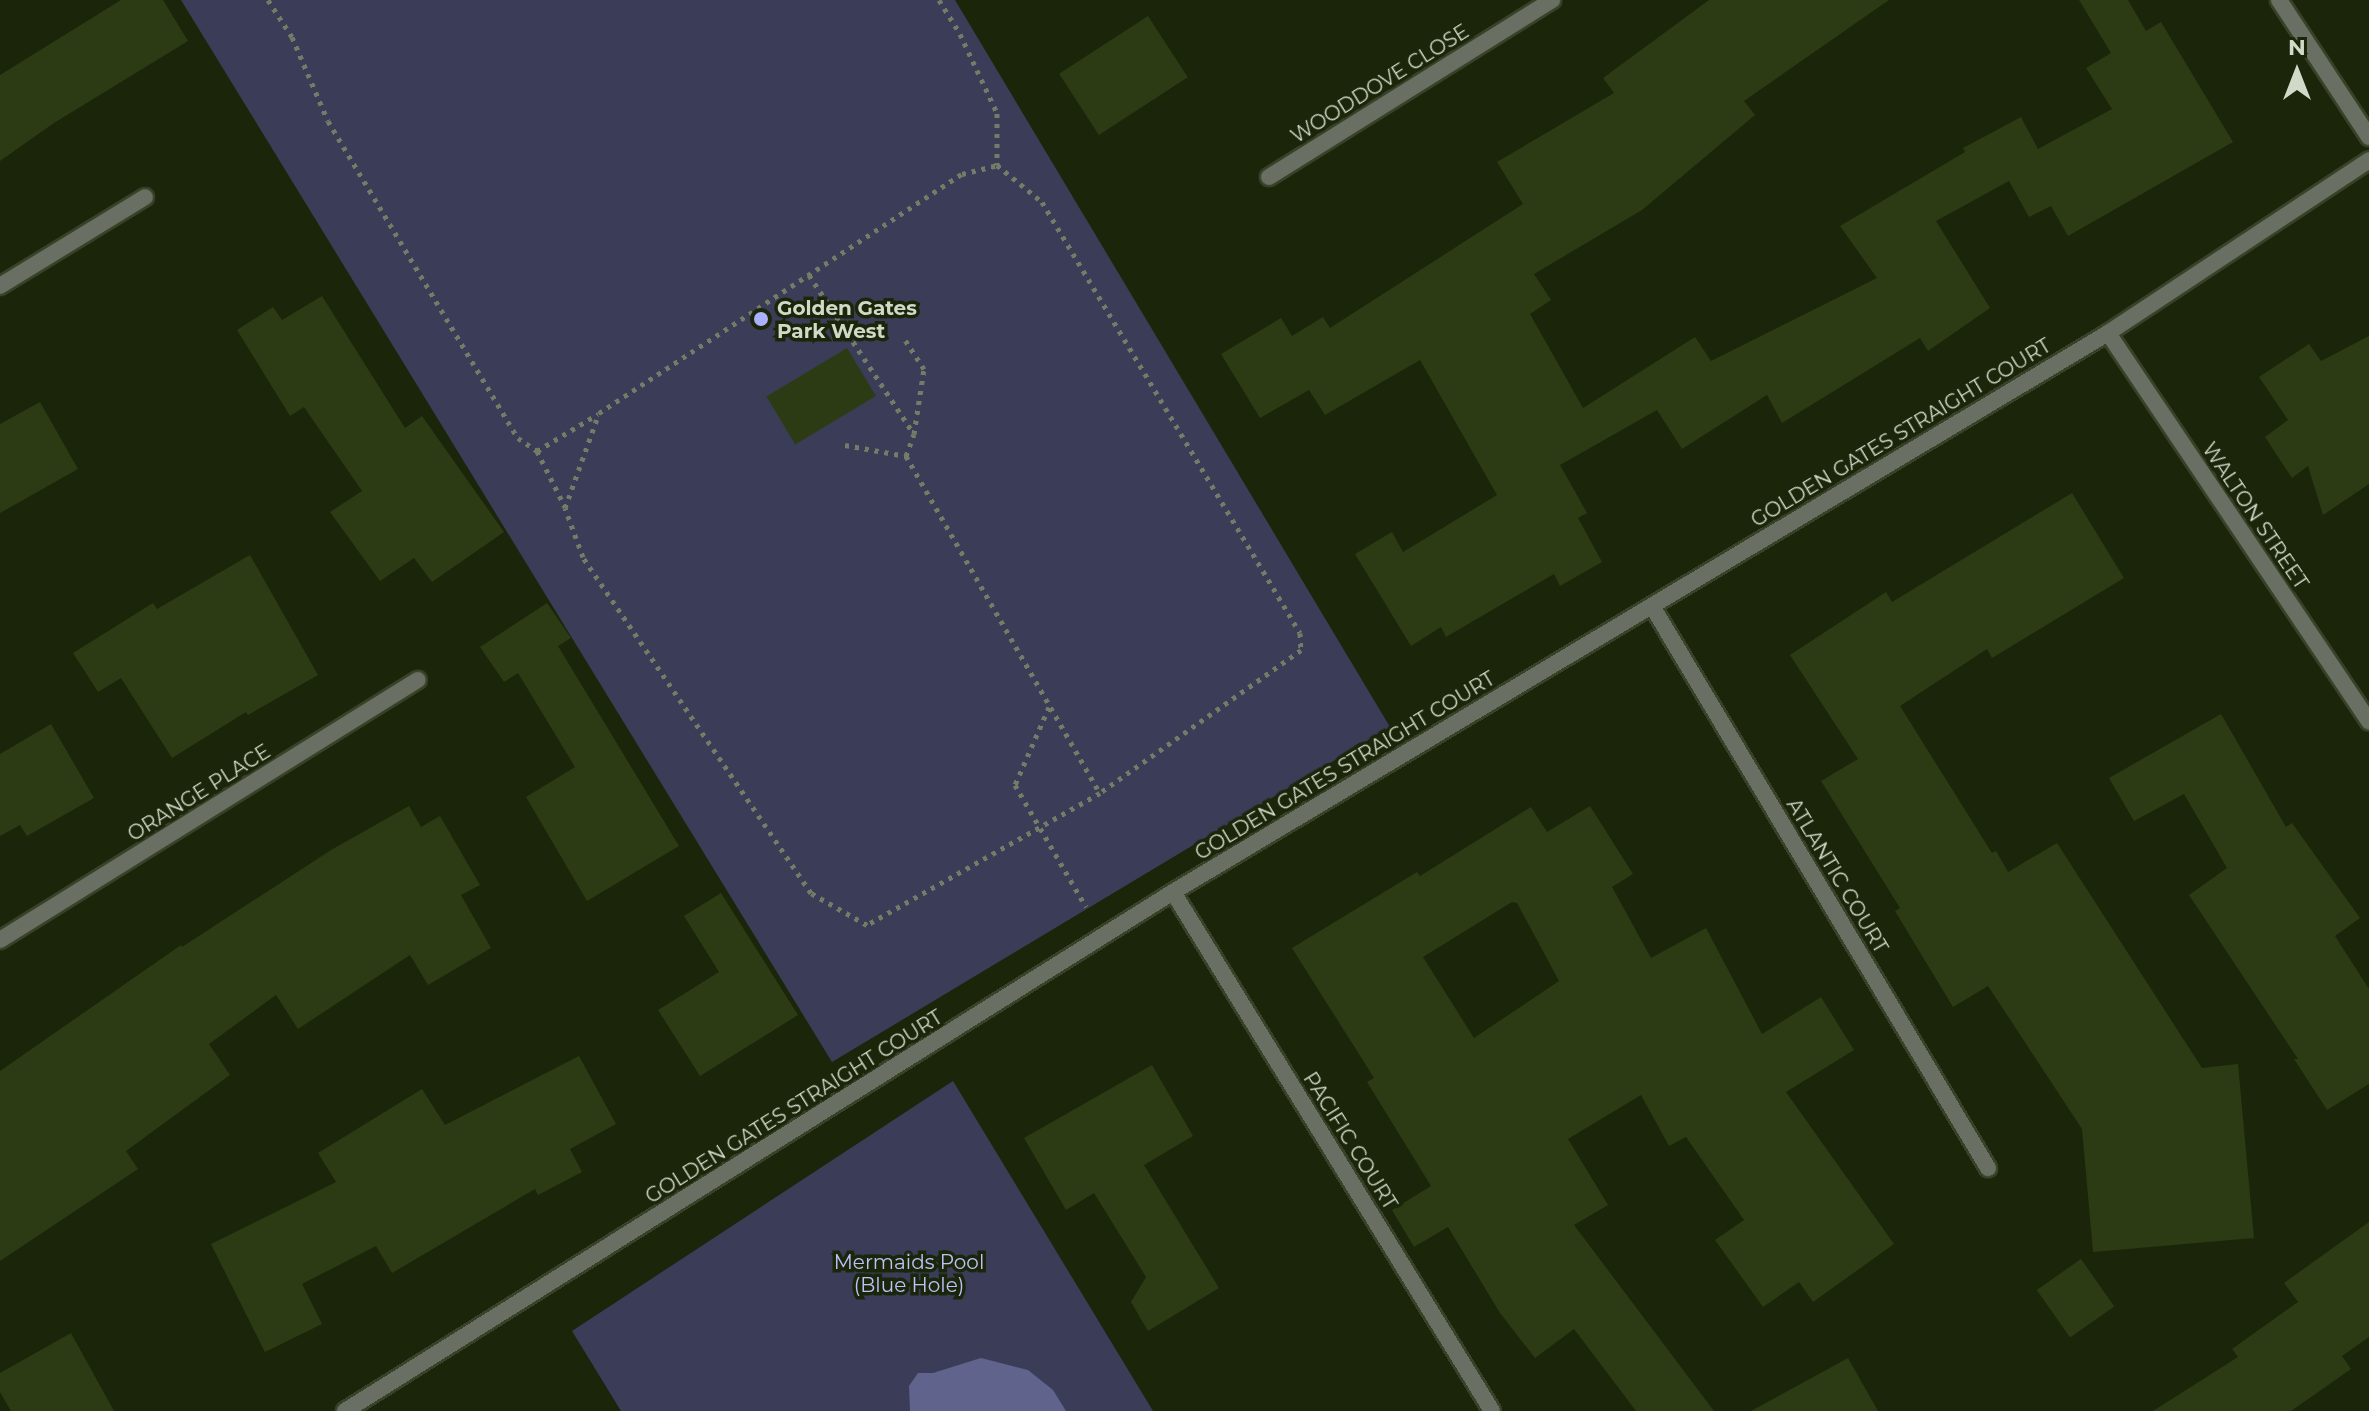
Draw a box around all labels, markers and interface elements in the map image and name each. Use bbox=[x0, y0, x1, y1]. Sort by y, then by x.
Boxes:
street label: WOODDOVE CLOSE bbox=[1287, 19, 1473, 149]
north arrow bbox=[2257, 32, 2337, 112]
text: N bbox=[2288, 34, 2306, 61]
place label: Golden Gates Park West bbox=[777, 296, 917, 343]
marker: Golden Gates Park West bbox=[752, 310, 770, 328]
street label: GOLDEN GATES STRAIGHT COURT bbox=[1747, 334, 2055, 532]
street label: WALTON STREET bbox=[2197, 438, 2313, 594]
street label: GOLDEN GATES STRAIGHT COURT bbox=[1191, 667, 1499, 865]
street label: ORANGE PLACE bbox=[123, 739, 275, 847]
street label: ATLANTIC COURT bbox=[1781, 794, 1893, 958]
street label: GOLDEN GATES STRAIGHT COURT bbox=[641, 1005, 947, 1209]
street label: PACIFIC COURT bbox=[1298, 1068, 1402, 1214]
park label: Mermaids Pool (Blue Hole) bbox=[834, 1251, 984, 1298]

